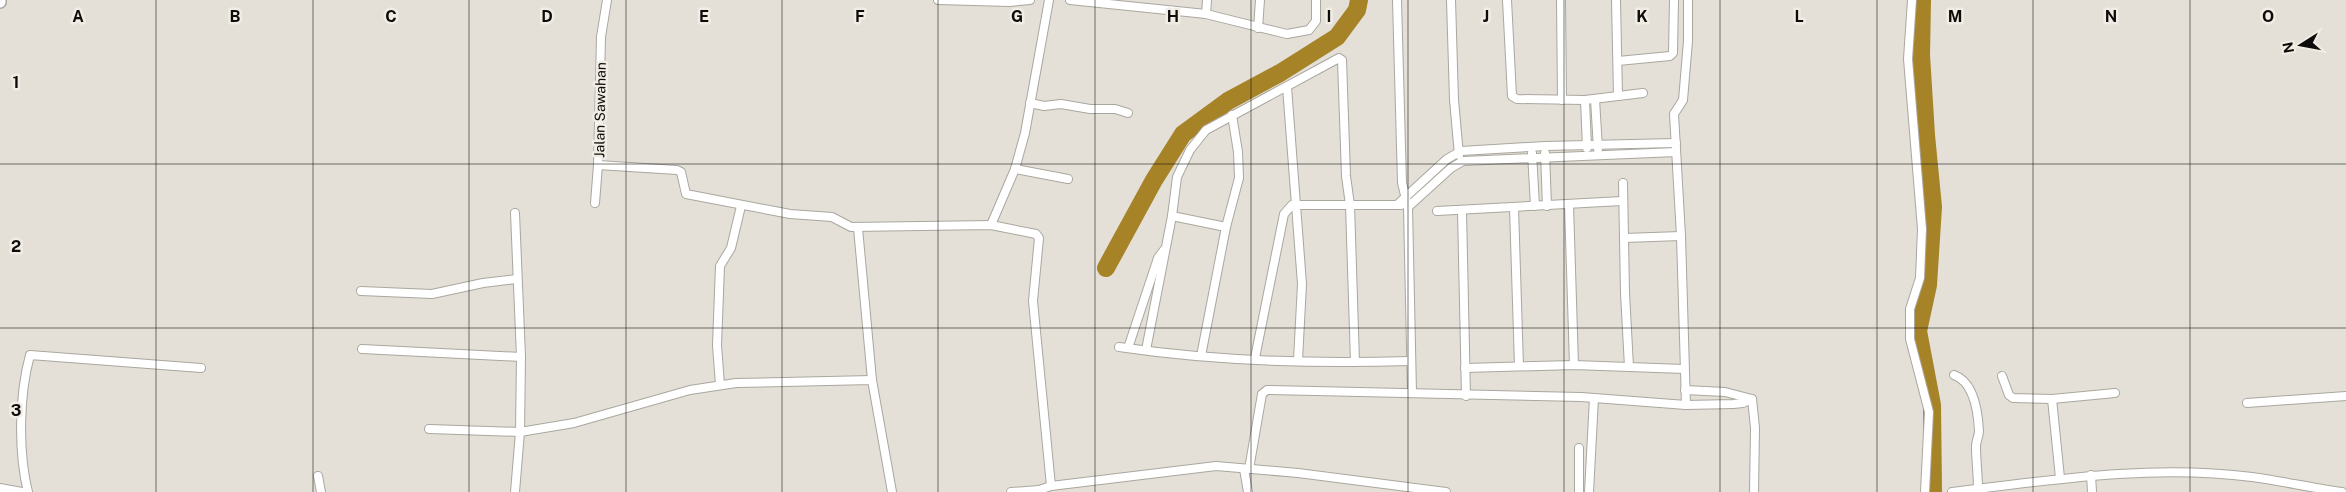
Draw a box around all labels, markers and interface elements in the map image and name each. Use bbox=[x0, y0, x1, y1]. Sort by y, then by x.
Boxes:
text: A bbox=[72, 7, 84, 26]
text: B bbox=[230, 7, 241, 26]
text: C bbox=[385, 7, 397, 26]
text: D bbox=[541, 7, 553, 26]
text: E bbox=[699, 7, 709, 26]
text: F bbox=[855, 7, 865, 26]
text: G bbox=[1011, 7, 1023, 26]
text: H bbox=[1167, 7, 1179, 26]
text: I bbox=[1327, 7, 1331, 26]
text: J bbox=[1483, 7, 1489, 26]
text: K bbox=[1636, 7, 1648, 26]
text: L bbox=[1794, 7, 1804, 26]
text: M bbox=[1948, 7, 1962, 26]
text: N bbox=[2105, 7, 2117, 26]
text: O bbox=[2262, 7, 2274, 26]
north arrow bbox=[2276, 20, 2326, 70]
text: N bbox=[2279, 41, 2297, 54]
street label: Jalan Sawahan bbox=[591, 62, 609, 158]
text: 1 bbox=[13, 73, 19, 92]
text: 2 bbox=[11, 237, 21, 256]
text: 3 bbox=[11, 401, 21, 420]

